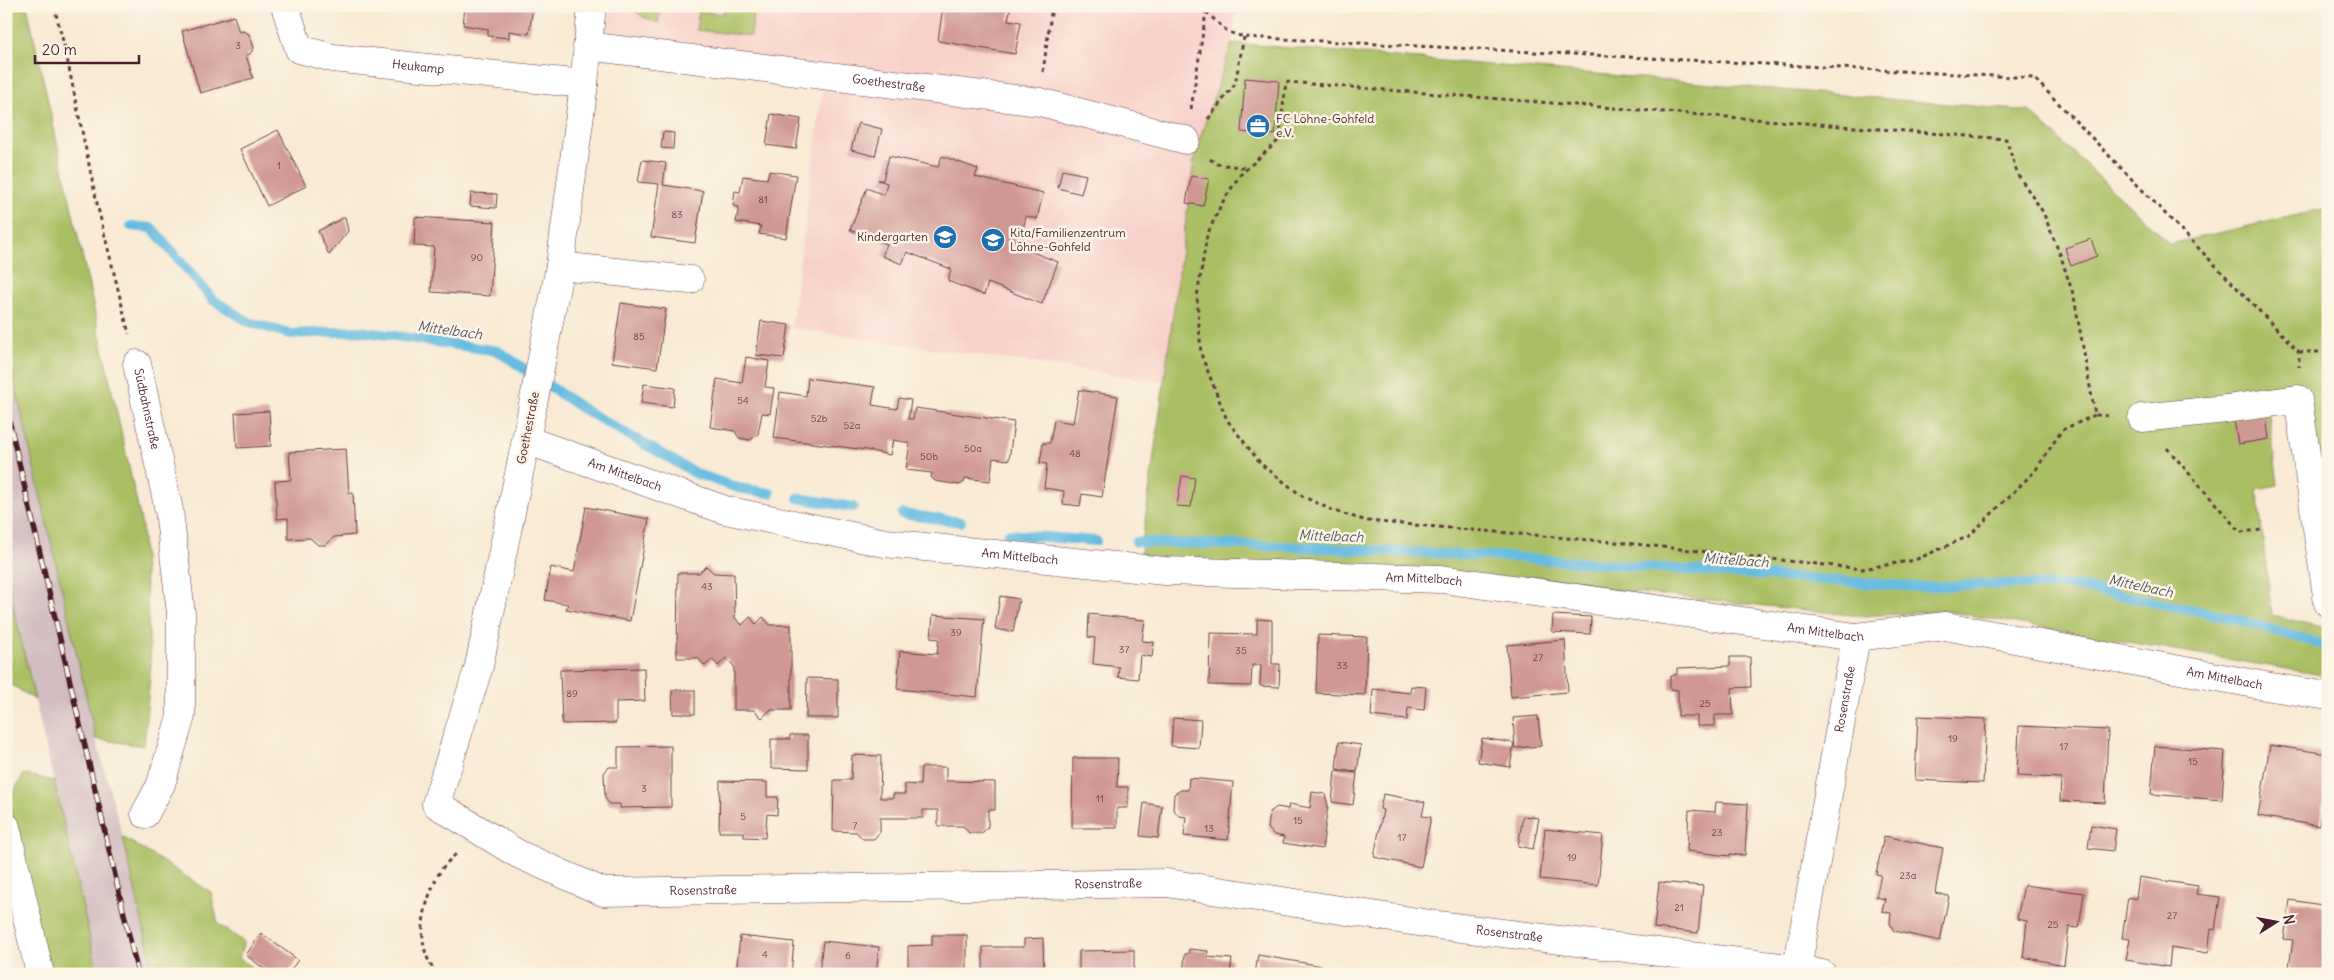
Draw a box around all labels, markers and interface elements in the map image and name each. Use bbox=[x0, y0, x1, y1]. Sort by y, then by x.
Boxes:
scale bar bbox=[35, 32, 139, 64]
house number: 3 bbox=[235, 39, 241, 52]
text: 20 m bbox=[42, 40, 77, 59]
street label: Heukamp bbox=[391, 56, 445, 76]
street label: Goethestraße bbox=[851, 71, 926, 95]
place label: FC Löhne-Gohfeld e.V. bbox=[1276, 111, 1374, 140]
office icon: FC Löhne-Gohfeld e.V. bbox=[1245, 113, 1271, 139]
house number: 1 bbox=[277, 159, 281, 172]
house number: 81 bbox=[758, 193, 768, 206]
house number: 83 bbox=[671, 208, 683, 221]
school or university icon: Kindergarten bbox=[932, 224, 958, 250]
place label: Kita/Familienzentrum Löhne-Gohfeld bbox=[1010, 225, 1126, 254]
school or university icon: Kita/Familienzentrum Löhne-Gohfeld bbox=[980, 227, 1006, 253]
place label: Kindergarten bbox=[857, 229, 928, 244]
house number: 90 bbox=[471, 251, 483, 264]
water label: Mittelbach bbox=[416, 317, 484, 344]
house number: 85 bbox=[633, 330, 645, 343]
street label: Südbahnstraße bbox=[131, 367, 163, 451]
street label: Goethestraße bbox=[513, 390, 542, 465]
house number: 54 bbox=[737, 394, 749, 407]
house number: 52b bbox=[811, 412, 828, 425]
house number: 52a bbox=[844, 419, 861, 432]
house number: 50a bbox=[964, 442, 982, 455]
house number: 48 bbox=[1069, 447, 1081, 460]
house number: 50b bbox=[920, 450, 938, 463]
street label: Am Mittelbach bbox=[586, 455, 664, 494]
water label: Mittelbach bbox=[1298, 526, 1365, 546]
street label: Am Mittelbach bbox=[981, 545, 1059, 567]
water label: Mittelbach bbox=[1703, 549, 1770, 571]
street label: Am Mittelbach bbox=[1385, 569, 1464, 589]
water label: Mittelbach bbox=[2107, 570, 2176, 602]
house number: 43 bbox=[701, 580, 713, 593]
street label: Am Mittelbach bbox=[1786, 619, 1865, 644]
house number: 39 bbox=[950, 626, 962, 639]
house number: 37 bbox=[1119, 643, 1129, 656]
house number: 35 bbox=[1235, 644, 1247, 657]
house number: 27 bbox=[1533, 651, 1543, 664]
house number: 33 bbox=[1336, 659, 1348, 672]
street label: Am Mittelbach bbox=[2185, 663, 2264, 692]
street label: Rosenstraße bbox=[1831, 665, 1858, 734]
house number: 89 bbox=[566, 687, 578, 700]
house number: 25 bbox=[1699, 697, 1711, 710]
house number: 19 bbox=[1948, 732, 1958, 745]
house number: 17 bbox=[2060, 740, 2069, 753]
house number: 15 bbox=[2188, 755, 2198, 768]
house number: 3 bbox=[641, 782, 647, 795]
house number: 11 bbox=[1096, 792, 1104, 805]
house number: 5 bbox=[740, 810, 746, 823]
house number: 15 bbox=[1293, 814, 1303, 827]
house number: 7 bbox=[853, 819, 858, 832]
house number: 13 bbox=[1204, 822, 1214, 835]
house number: 23 bbox=[1711, 826, 1723, 839]
house number: 17 bbox=[1398, 831, 1407, 844]
house number: 19 bbox=[1567, 851, 1577, 864]
house number: 23a bbox=[1900, 869, 1917, 882]
street label: Rosenstraße bbox=[1074, 875, 1142, 891]
street label: Rosenstraße bbox=[669, 882, 737, 898]
north arrow bbox=[2252, 898, 2302, 948]
house number: 21 bbox=[1674, 901, 1684, 914]
house number: 27 bbox=[2167, 909, 2177, 922]
text: N bbox=[2279, 913, 2299, 926]
house number: 25 bbox=[2047, 918, 2059, 931]
street label: Rosenstraße bbox=[1475, 922, 1544, 945]
house number: 4 bbox=[762, 948, 768, 961]
house number: 6 bbox=[845, 949, 851, 962]

